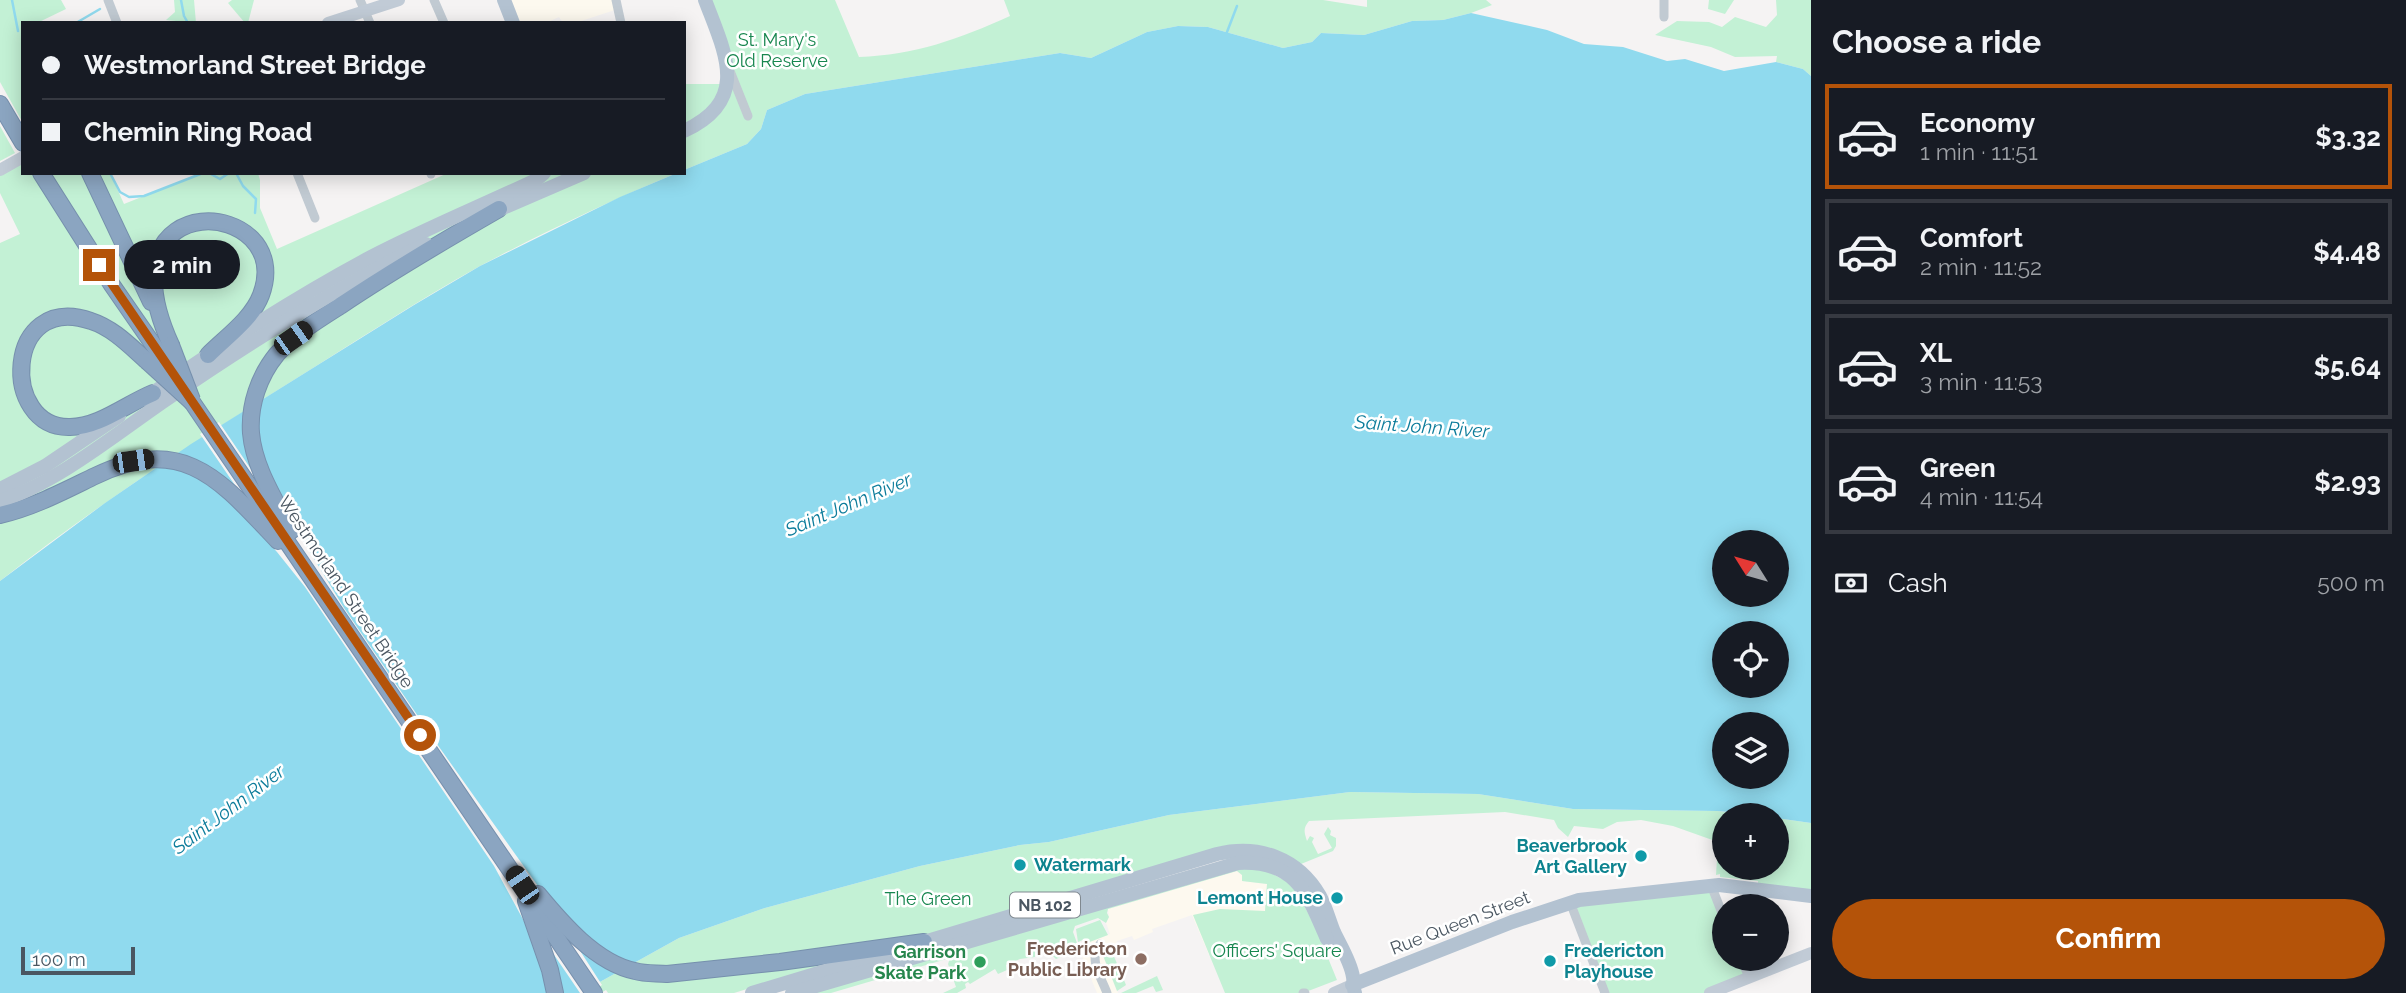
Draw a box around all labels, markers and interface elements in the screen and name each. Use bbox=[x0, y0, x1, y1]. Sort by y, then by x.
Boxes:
text: Choose a ride bbox=[1832, 23, 2041, 60]
park label: St. Mary's Old Reserve bbox=[726, 29, 828, 71]
text: Westmorland Street Bridge bbox=[84, 50, 426, 80]
icon: car bbox=[1836, 105, 1899, 168]
text: Economy bbox=[1920, 108, 2035, 138]
text: Chemin Ring Road bbox=[84, 117, 312, 147]
text: $3.32 bbox=[2315, 122, 2381, 152]
text: 1 min · 11:51 bbox=[1920, 138, 2038, 165]
icon: car bbox=[1836, 220, 1899, 283]
text: Comfort bbox=[1920, 223, 2023, 253]
text: $4.48 bbox=[2313, 237, 2381, 267]
callout: 2 min bbox=[124, 240, 239, 290]
route end bbox=[83, 249, 115, 281]
text: 2 min bbox=[152, 251, 212, 278]
text: 2 min · 11:52 bbox=[1920, 253, 2042, 280]
car bbox=[270, 317, 317, 359]
icon: car bbox=[1836, 335, 1899, 398]
text: XL bbox=[1920, 338, 1952, 368]
text: $5.64 bbox=[2314, 352, 2381, 382]
text: 3 min · 11:53 bbox=[1920, 368, 2043, 395]
water label: Saint John River bbox=[1353, 410, 1491, 442]
car bbox=[111, 448, 156, 474]
icon: car bbox=[1836, 450, 1899, 513]
text: Green bbox=[1920, 453, 1996, 483]
water label: Saint John River bbox=[781, 467, 916, 541]
text: $2.93 bbox=[2314, 467, 2381, 497]
text: 4 min · 11:54 bbox=[1920, 483, 2043, 510]
street label: Westmorland Street Bridge bbox=[274, 492, 419, 692]
north arrow bbox=[1712, 530, 1788, 607]
map controls bbox=[1712, 530, 1789, 971]
icon: cash bbox=[1832, 564, 1870, 602]
text: Cash bbox=[1888, 568, 1948, 598]
text: 500 m bbox=[2317, 569, 2385, 596]
button: locate bbox=[1712, 621, 1789, 698]
button: layers bbox=[1712, 712, 1789, 789]
route start bbox=[404, 719, 436, 751]
water label: Saint John River bbox=[167, 759, 290, 859]
button: + bbox=[1712, 803, 1789, 880]
place label: Beaverbrook Art Gallery bbox=[1517, 835, 1628, 877]
marker: Beaverbrook Art Gallery bbox=[1633, 848, 1649, 864]
place label: Watermark bbox=[1034, 854, 1132, 875]
marker: Watermark bbox=[1012, 857, 1028, 873]
car bbox=[502, 862, 543, 908]
street label: Rue Queen Street bbox=[1387, 886, 1533, 959]
place label: Lemont House bbox=[1197, 887, 1323, 908]
park label: The Green bbox=[884, 888, 972, 909]
marker: Lemont House bbox=[1329, 890, 1345, 906]
road number: NB 102 bbox=[1010, 892, 1080, 917]
button: − bbox=[1712, 894, 1789, 971]
button: Confirm bbox=[1832, 899, 2385, 979]
place label: Fredericton Public Library bbox=[1008, 938, 1127, 980]
park label: Officers' Square bbox=[1213, 940, 1342, 961]
place label: Fredericton Playhouse bbox=[1564, 940, 1664, 982]
place label: Garrison Skate Park bbox=[874, 941, 967, 983]
scale bar bbox=[21, 944, 135, 976]
text: 100 m bbox=[32, 948, 86, 970]
marker: Fredericton Public Library bbox=[1133, 951, 1149, 967]
marker: Fredericton Playhouse bbox=[1542, 953, 1558, 969]
marker: Garrison Skate Park bbox=[972, 954, 988, 970]

